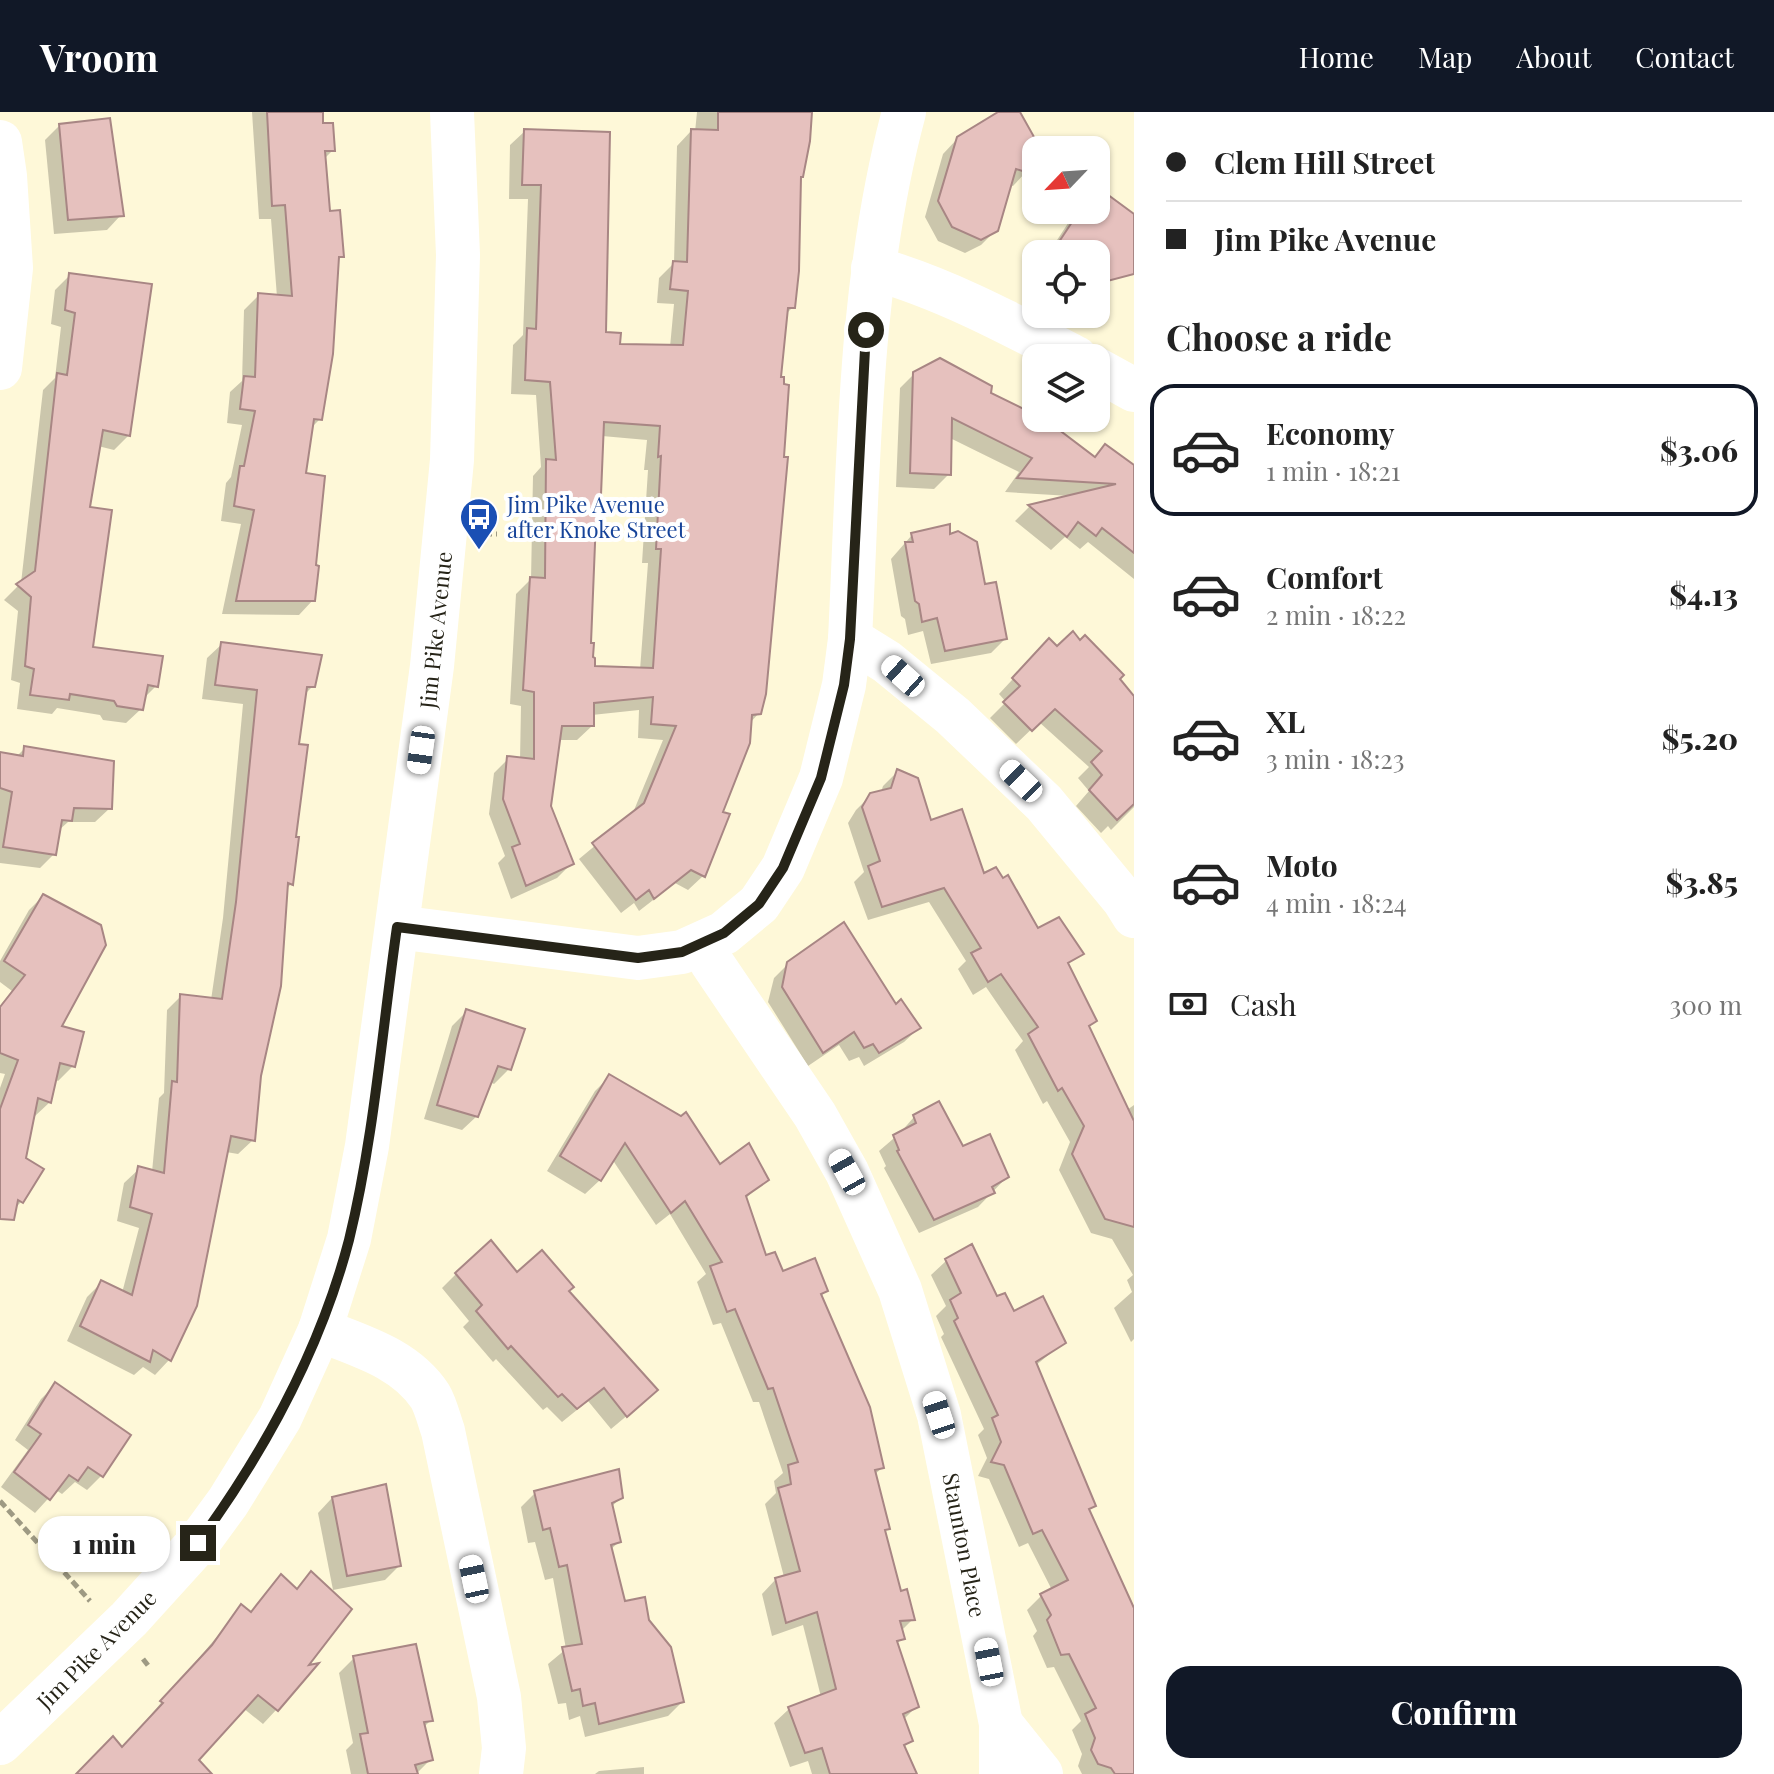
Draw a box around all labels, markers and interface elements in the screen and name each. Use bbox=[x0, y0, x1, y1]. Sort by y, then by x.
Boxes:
text: Vroom bbox=[40, 31, 158, 82]
text: Home bbox=[1299, 38, 1374, 75]
text: Map bbox=[1418, 38, 1472, 75]
text: About bbox=[1516, 38, 1591, 75]
text: Contact bbox=[1635, 38, 1734, 75]
north arrow bbox=[1022, 136, 1110, 224]
map controls bbox=[1022, 136, 1110, 432]
text: Clem Hill Street bbox=[1214, 142, 1435, 182]
text: Jim Pike Avenue bbox=[1214, 219, 1436, 259]
button: locate bbox=[1022, 240, 1110, 328]
route start bbox=[848, 312, 884, 348]
text: Choose a ride bbox=[1166, 312, 1392, 360]
button: layers bbox=[1022, 344, 1110, 432]
text: Economy bbox=[1266, 413, 1395, 453]
icon: car bbox=[1170, 414, 1242, 486]
text: $3.06 bbox=[1660, 430, 1738, 470]
text: 1 min · 18:21 bbox=[1266, 453, 1400, 488]
place label: Jim Pike Avenue after Knoke Street bbox=[506, 489, 687, 544]
bus stop icon: Jim Pike Avenue after Knoke Street bbox=[458, 496, 500, 551]
street label: Jim Pike Avenue bbox=[412, 550, 458, 711]
text: Comfort bbox=[1266, 557, 1383, 597]
icon: car bbox=[1170, 558, 1242, 630]
text: $4.13 bbox=[1669, 574, 1738, 614]
text: 2 min · 18:22 bbox=[1266, 597, 1406, 632]
car bbox=[877, 651, 929, 701]
text: XL bbox=[1266, 701, 1305, 741]
icon: car bbox=[1170, 702, 1242, 774]
text: $5.20 bbox=[1662, 718, 1738, 758]
car bbox=[406, 725, 436, 775]
text: 3 min · 18:23 bbox=[1266, 741, 1404, 776]
car bbox=[995, 756, 1047, 806]
text: Moto bbox=[1266, 845, 1338, 885]
icon: car bbox=[1170, 846, 1242, 918]
text: $3.85 bbox=[1666, 862, 1738, 902]
text: 4 min · 18:24 bbox=[1266, 885, 1407, 920]
icon: cash bbox=[1166, 982, 1210, 1026]
text: Cash bbox=[1230, 984, 1297, 1024]
text: 300 m bbox=[1670, 987, 1742, 1022]
car bbox=[825, 1145, 869, 1199]
car bbox=[920, 1388, 958, 1442]
street label: Staunton Place bbox=[936, 1470, 994, 1620]
callout: 1 min bbox=[38, 1515, 170, 1571]
route end bbox=[180, 1525, 216, 1561]
text: 1 min bbox=[72, 1526, 136, 1561]
car bbox=[457, 1553, 491, 1605]
street label: Jim Pike Avenue bbox=[29, 1583, 162, 1716]
car bbox=[973, 1636, 1005, 1688]
button: Confirm bbox=[1166, 1666, 1742, 1758]

